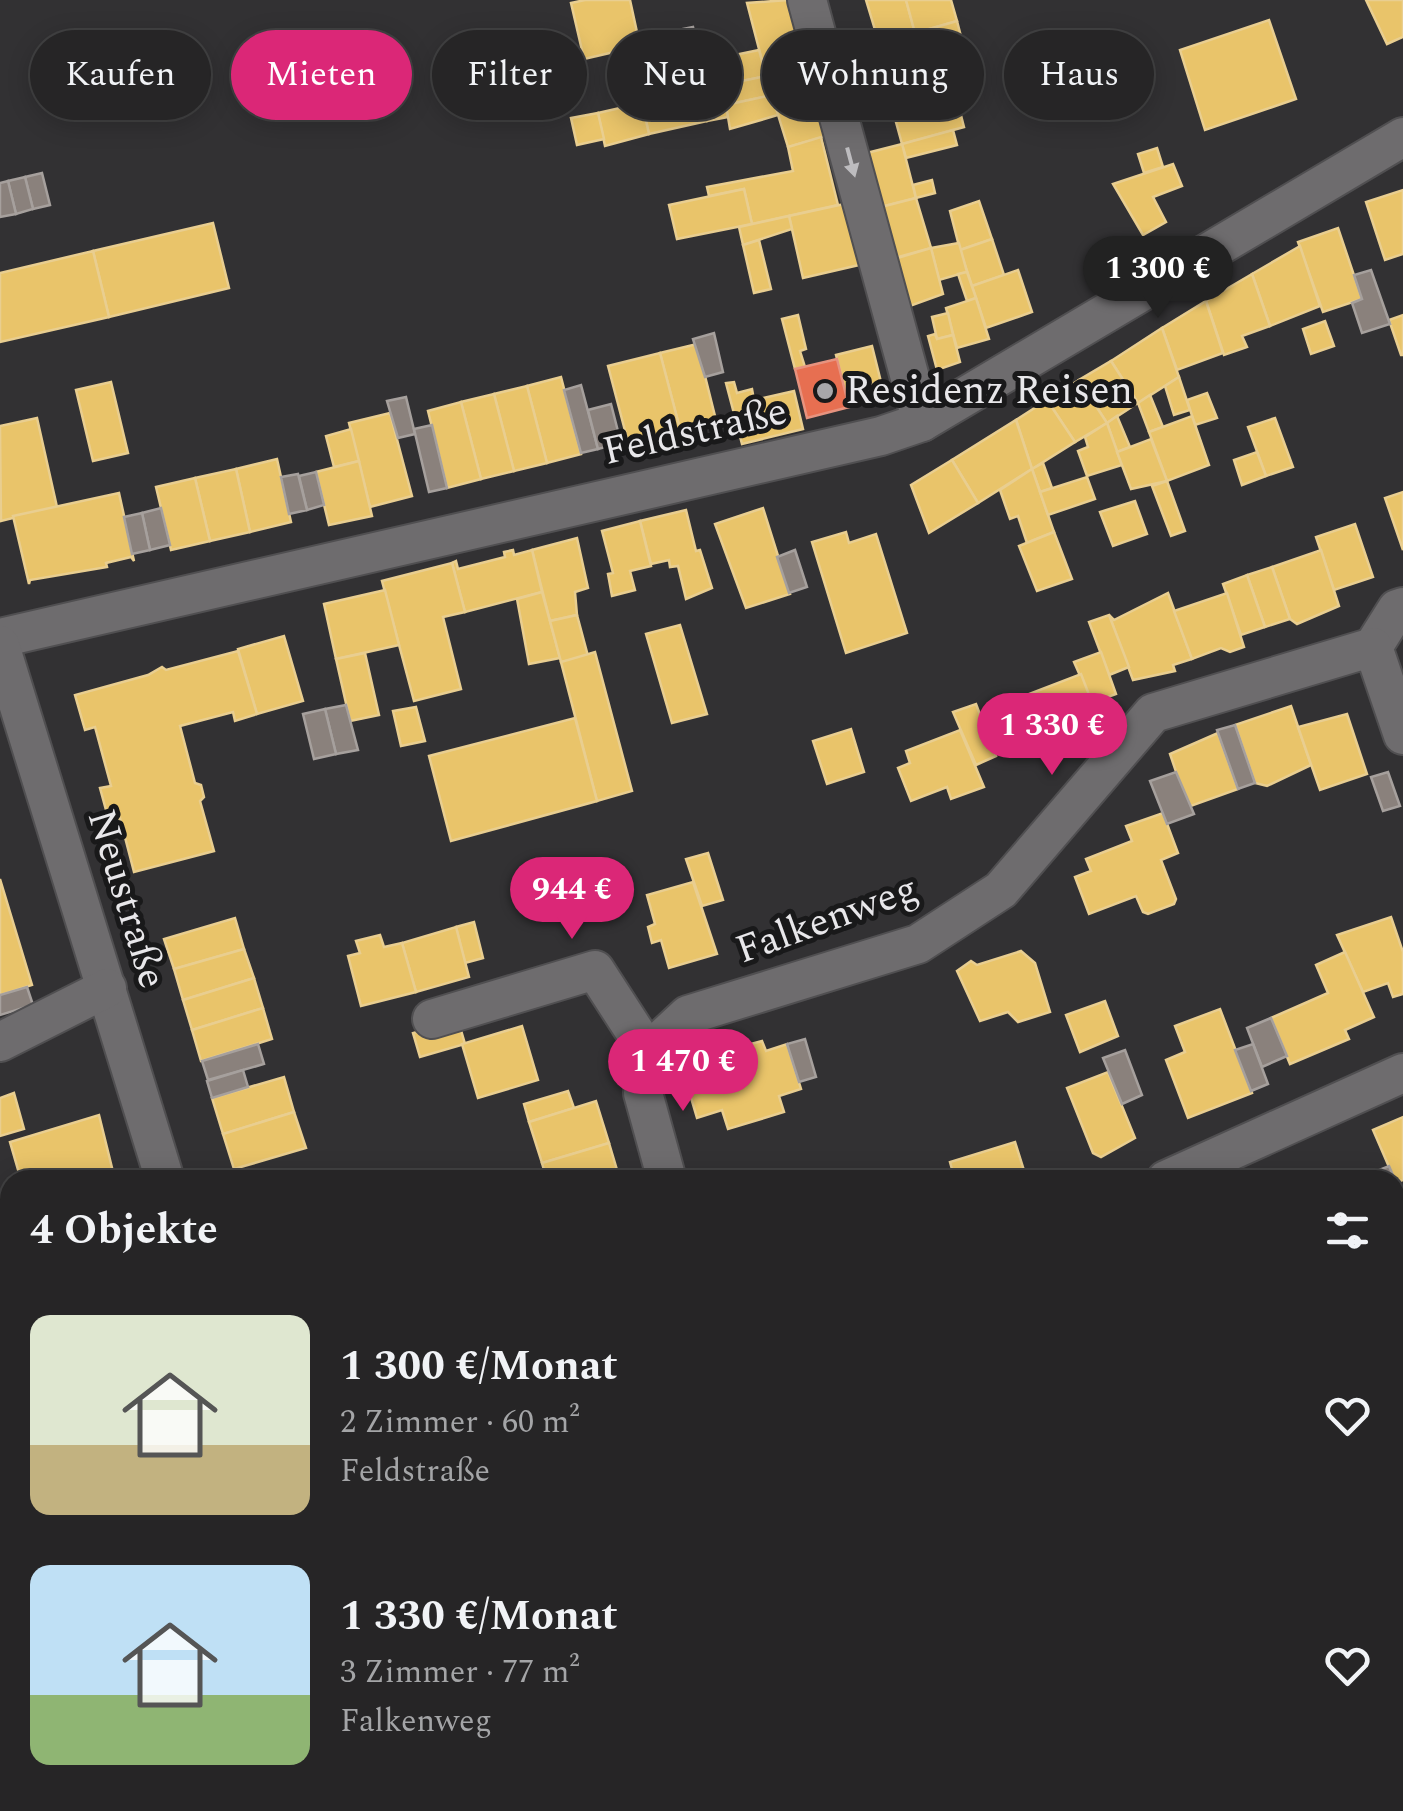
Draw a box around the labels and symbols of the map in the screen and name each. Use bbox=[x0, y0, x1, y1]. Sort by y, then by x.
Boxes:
one-way arrow bbox=[843, 146, 859, 177]
pin: 1 300 € bbox=[1066, 236, 1250, 321]
place label: Residenz Reisen bbox=[845, 361, 1133, 422]
marker: Residenz Reisen bbox=[814, 380, 836, 402]
street label: Feldstraße bbox=[597, 381, 793, 483]
pin: 1 330 € bbox=[960, 693, 1144, 778]
street label: Neustraße bbox=[70, 802, 182, 996]
pin: 944 € bbox=[502, 857, 642, 942]
street label: Falkenweg bbox=[727, 859, 927, 981]
pin: 1 470 € bbox=[591, 1029, 775, 1114]

